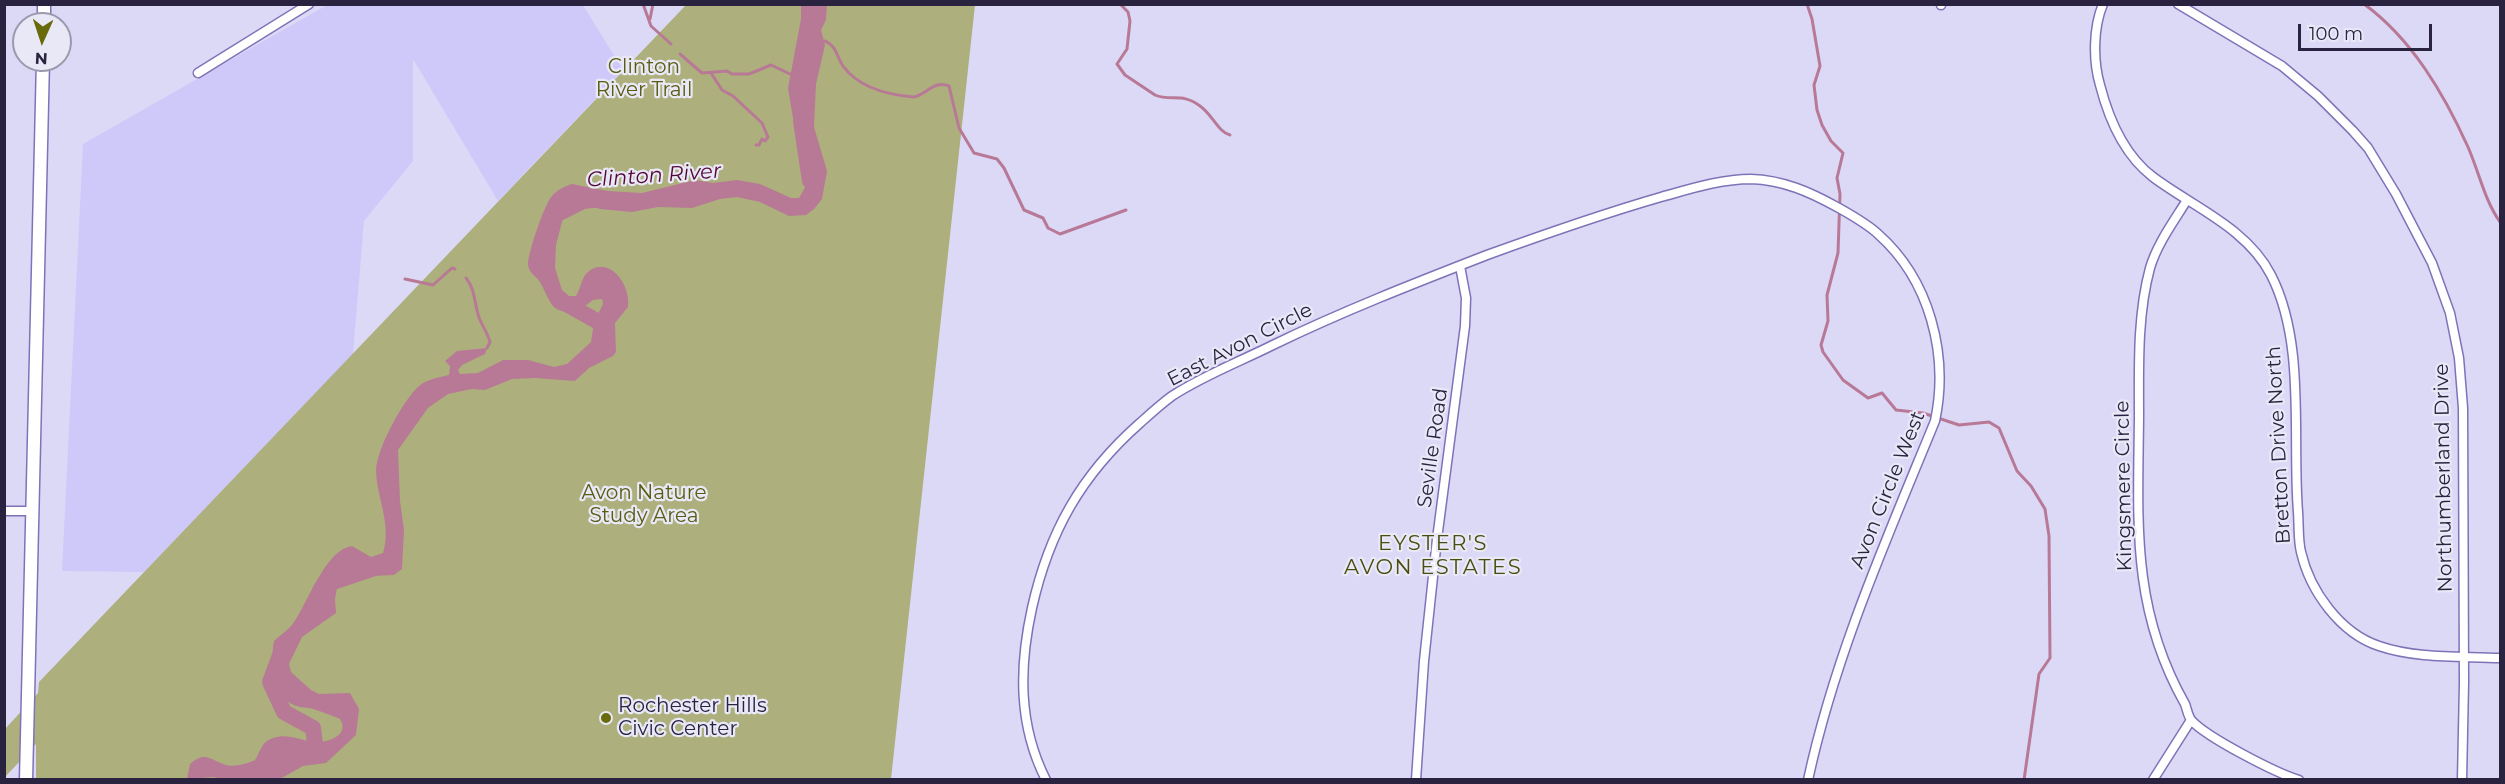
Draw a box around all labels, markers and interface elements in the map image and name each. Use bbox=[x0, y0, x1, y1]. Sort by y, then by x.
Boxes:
north arrow bbox=[12, 12, 72, 72]
scale bar bbox=[2301, 12, 2434, 50]
text: 100 m bbox=[2309, 23, 2363, 45]
text: N bbox=[34, 49, 48, 68]
park label: Clinton River Trail bbox=[596, 55, 692, 102]
water label: Clinton River bbox=[586, 159, 722, 193]
street label: East Avon Circle bbox=[1163, 298, 1317, 392]
street label: Bretton Drive North bbox=[2262, 345, 2296, 545]
street label: Northumberland Drive bbox=[2430, 363, 2458, 593]
street label: Seville Road bbox=[1413, 387, 1453, 509]
street label: Kingsmere Circle bbox=[2111, 400, 2137, 572]
street label: Avon Circle West bbox=[1845, 408, 1931, 572]
park label: Avon Nature Study Area bbox=[581, 481, 707, 528]
district label: EYSTER'S AVON ESTATES bbox=[1344, 531, 1522, 581]
place label: Rochester Hills Civic Center bbox=[618, 694, 767, 741]
marker: Rochester Hills Civic Center bbox=[599, 711, 613, 725]

